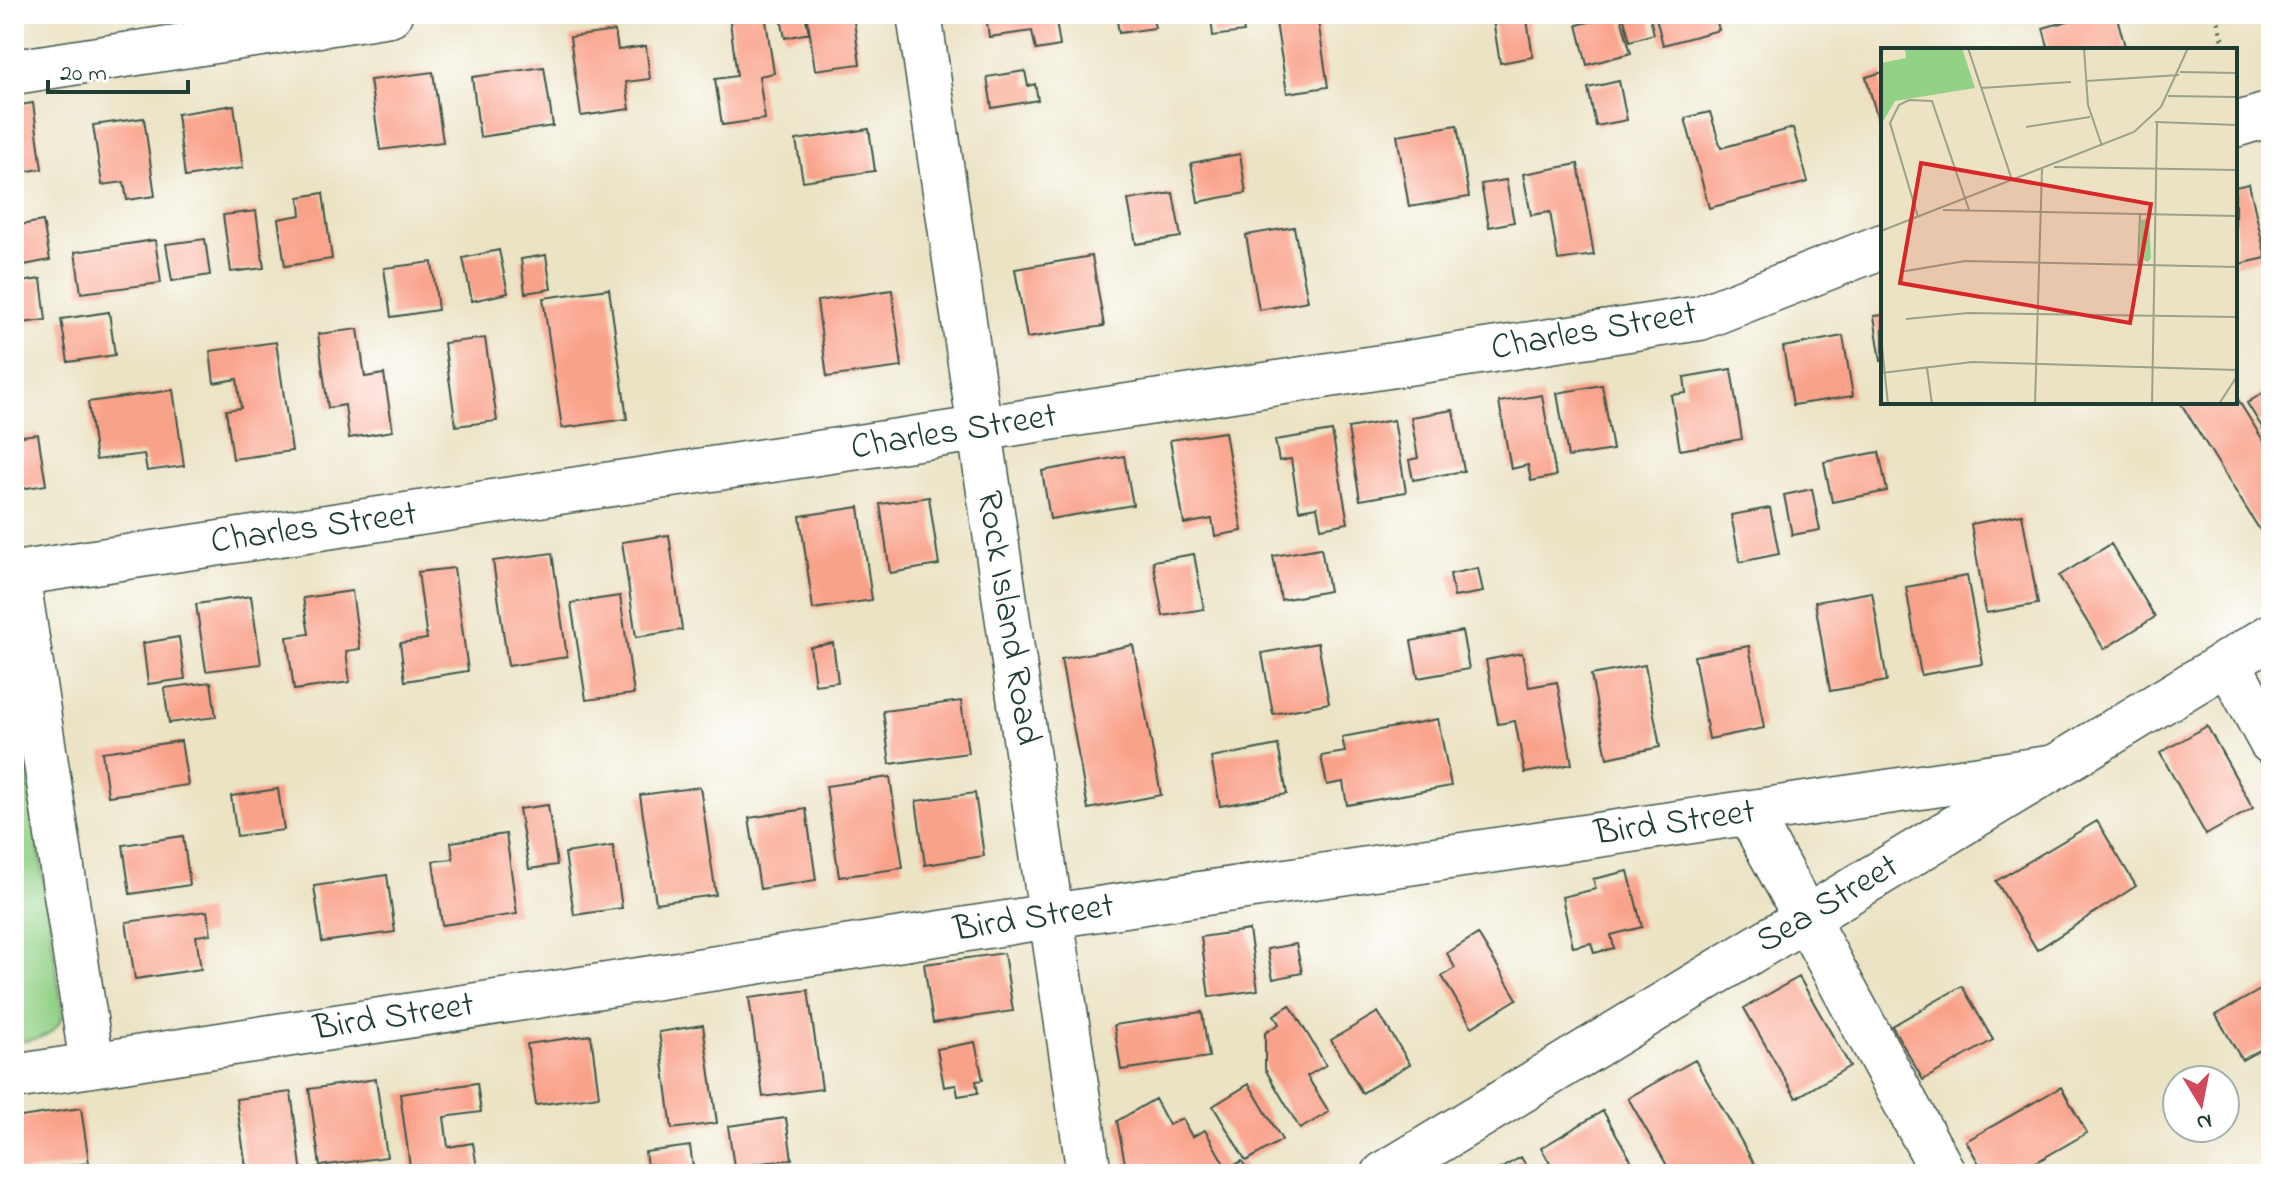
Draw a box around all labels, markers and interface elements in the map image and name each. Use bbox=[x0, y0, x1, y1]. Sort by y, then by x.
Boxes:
scale bar bbox=[48, 44, 188, 94]
inset map bbox=[1881, 48, 2237, 404]
text: 20 m bbox=[60, 57, 107, 92]
street label: Charles Street bbox=[1487, 288, 1701, 376]
street label: Charles Street bbox=[847, 391, 1061, 475]
street label: Rock Island Road bbox=[961, 487, 1053, 749]
street label: Charles Street bbox=[207, 488, 421, 570]
street label: Bird Street bbox=[1590, 786, 1759, 862]
street label: Sea Street bbox=[1746, 841, 1910, 969]
street label: Bird Street bbox=[949, 880, 1118, 958]
street label: Bird Street bbox=[309, 979, 478, 1057]
north arrow bbox=[2161, 1064, 2241, 1144]
text: N bbox=[2194, 1104, 2214, 1138]

